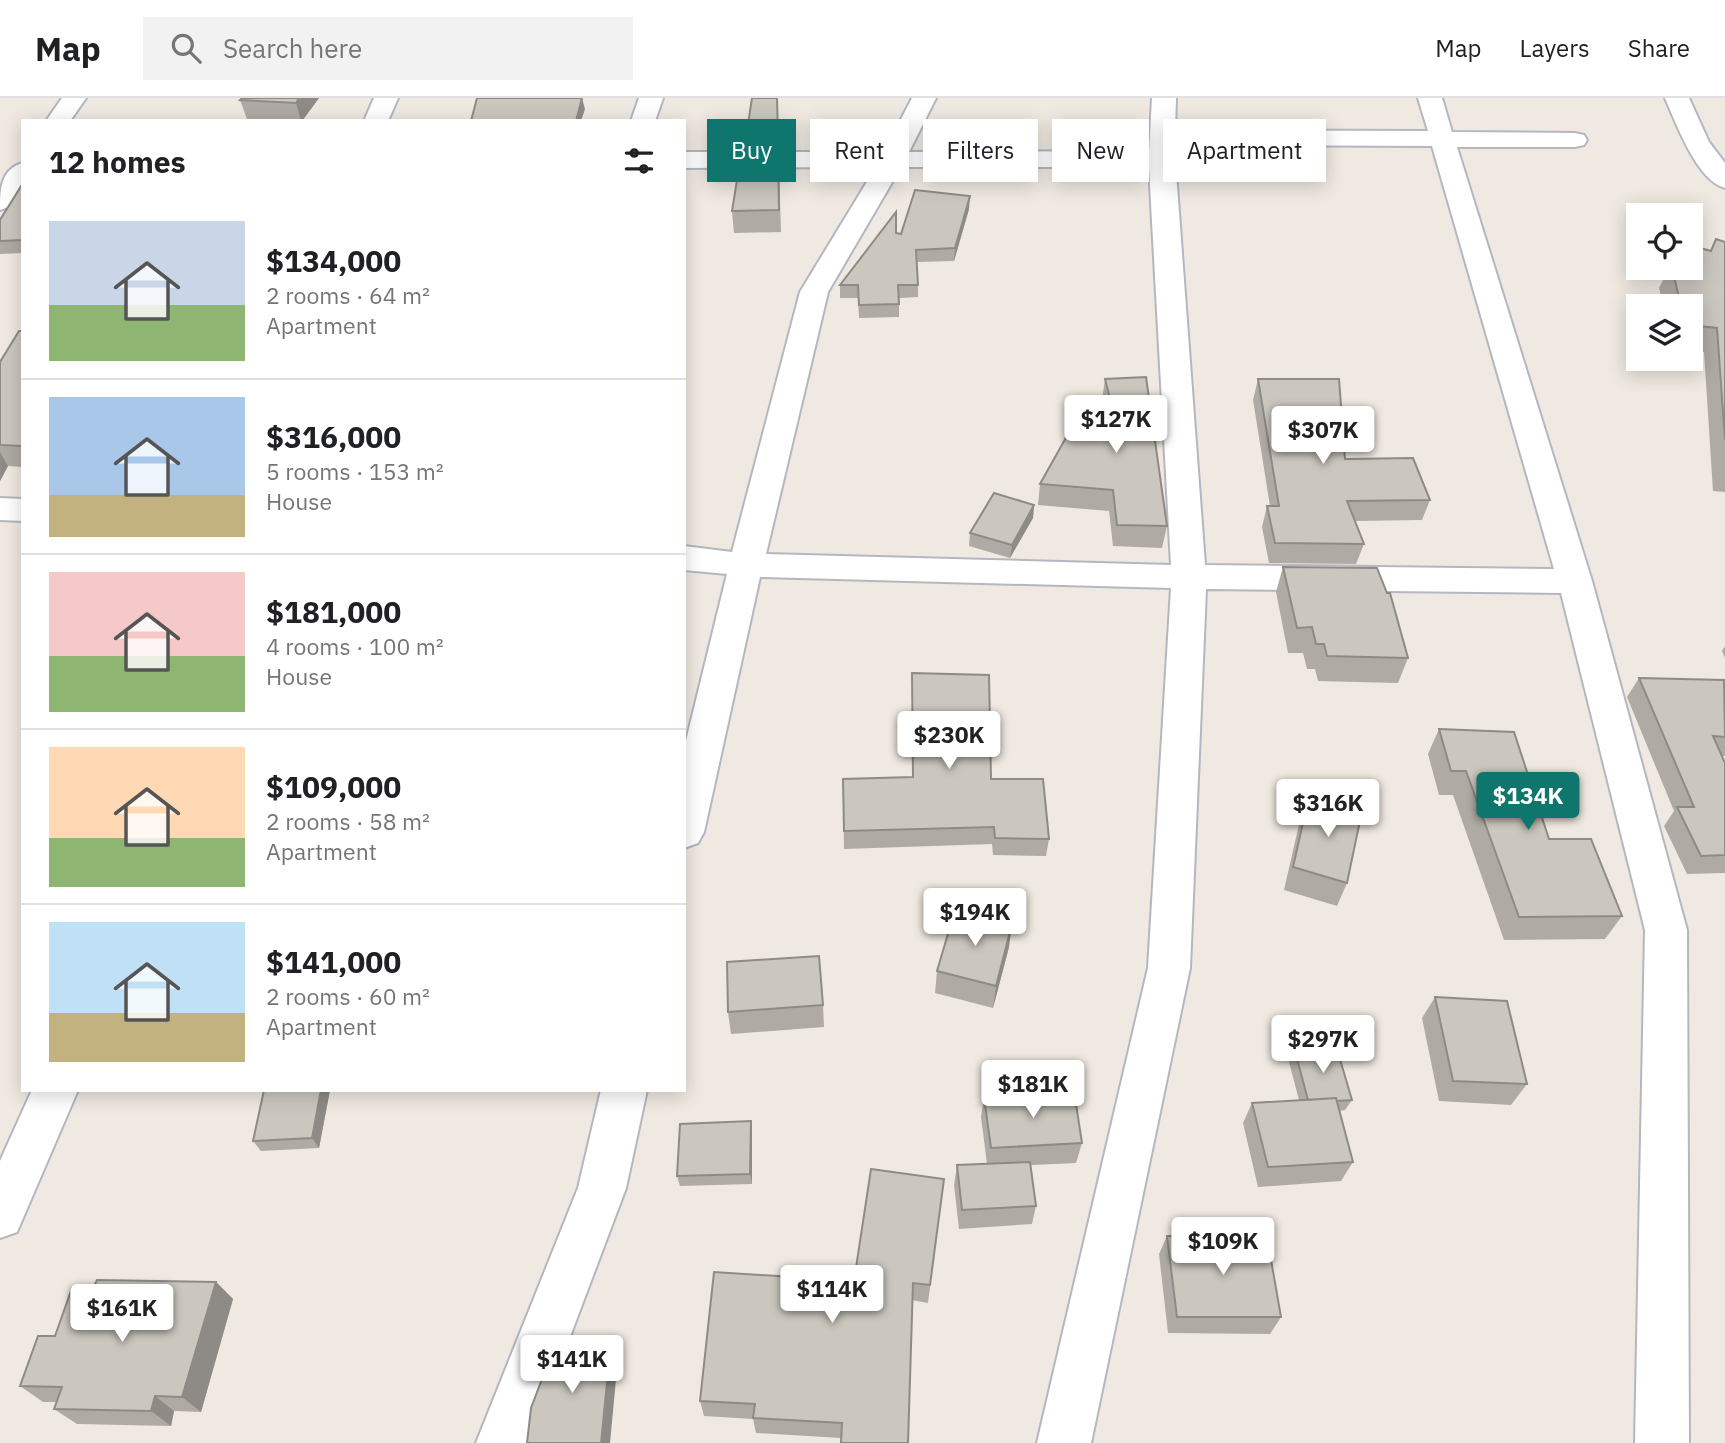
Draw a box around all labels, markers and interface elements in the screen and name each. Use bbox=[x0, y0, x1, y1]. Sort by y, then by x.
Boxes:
search box bbox=[143, 17, 633, 80]
text: Map bbox=[35, 27, 101, 70]
icon: search bbox=[167, 29, 205, 67]
text: Search here bbox=[223, 31, 362, 65]
text: Map bbox=[1435, 32, 1482, 64]
text: Layers bbox=[1520, 32, 1590, 64]
text: Share bbox=[1628, 32, 1690, 64]
chip: Buy bbox=[707, 119, 796, 182]
chip: Rent bbox=[810, 119, 909, 182]
chip: Filters bbox=[923, 119, 1038, 182]
chip: New bbox=[1052, 119, 1149, 182]
chip: Apartment bbox=[1163, 119, 1326, 182]
text: 12 homes bbox=[49, 142, 186, 181]
icon: filters bbox=[620, 142, 658, 180]
map controls bbox=[1626, 203, 1703, 371]
button: locate bbox=[1626, 203, 1703, 280]
text: $134,000 bbox=[266, 241, 401, 280]
icon: home bbox=[105, 249, 189, 333]
text: 2 rooms · 64 m² bbox=[266, 280, 430, 310]
button: layers bbox=[1626, 294, 1703, 371]
text: Apartment bbox=[266, 310, 377, 340]
pin: $127K bbox=[1067, 396, 1165, 455]
text: $127K bbox=[1080, 403, 1152, 433]
pin: $307K bbox=[1274, 406, 1372, 466]
text: $307K bbox=[1287, 414, 1359, 444]
text: $316,000 bbox=[266, 417, 401, 456]
icon: home bbox=[105, 425, 189, 509]
text: 5 rooms · 153 m² bbox=[266, 456, 444, 486]
text: House bbox=[266, 486, 332, 516]
text: $181,000 bbox=[266, 592, 401, 631]
icon: home bbox=[105, 600, 189, 684]
text: 4 rooms · 100 m² bbox=[266, 631, 444, 661]
text: House bbox=[266, 661, 332, 691]
pin: $230K bbox=[900, 712, 998, 771]
text: $230K bbox=[913, 719, 985, 749]
text: $109,000 bbox=[266, 767, 401, 806]
pin: $134K bbox=[1479, 772, 1577, 832]
icon: home bbox=[105, 775, 189, 859]
pin: $316K bbox=[1279, 780, 1377, 839]
text: $134K bbox=[1492, 780, 1564, 810]
text: $316K bbox=[1292, 787, 1364, 817]
text: 2 rooms · 58 m² bbox=[266, 806, 430, 836]
text: Apartment bbox=[266, 836, 377, 866]
pin: $194K bbox=[926, 888, 1024, 948]
text: $194K bbox=[939, 896, 1011, 926]
text: $141,000 bbox=[266, 942, 401, 981]
icon: home bbox=[105, 950, 189, 1034]
text: 2 rooms · 60 m² bbox=[266, 981, 430, 1011]
text: Apartment bbox=[266, 1011, 377, 1041]
pin: $297K bbox=[1274, 1016, 1372, 1075]
text: $297K bbox=[1287, 1023, 1359, 1053]
pin: $181K bbox=[984, 1060, 1082, 1120]
text: $181K bbox=[997, 1068, 1069, 1098]
pin: $109K bbox=[1174, 1218, 1272, 1277]
text: $109K bbox=[1187, 1225, 1259, 1255]
pin: $114K bbox=[783, 1266, 881, 1325]
text: $114K bbox=[796, 1273, 868, 1303]
pin: $161K bbox=[73, 1284, 171, 1344]
text: $161K bbox=[86, 1292, 158, 1322]
pin: $141K bbox=[523, 1336, 621, 1395]
text: $141K bbox=[536, 1343, 608, 1373]

